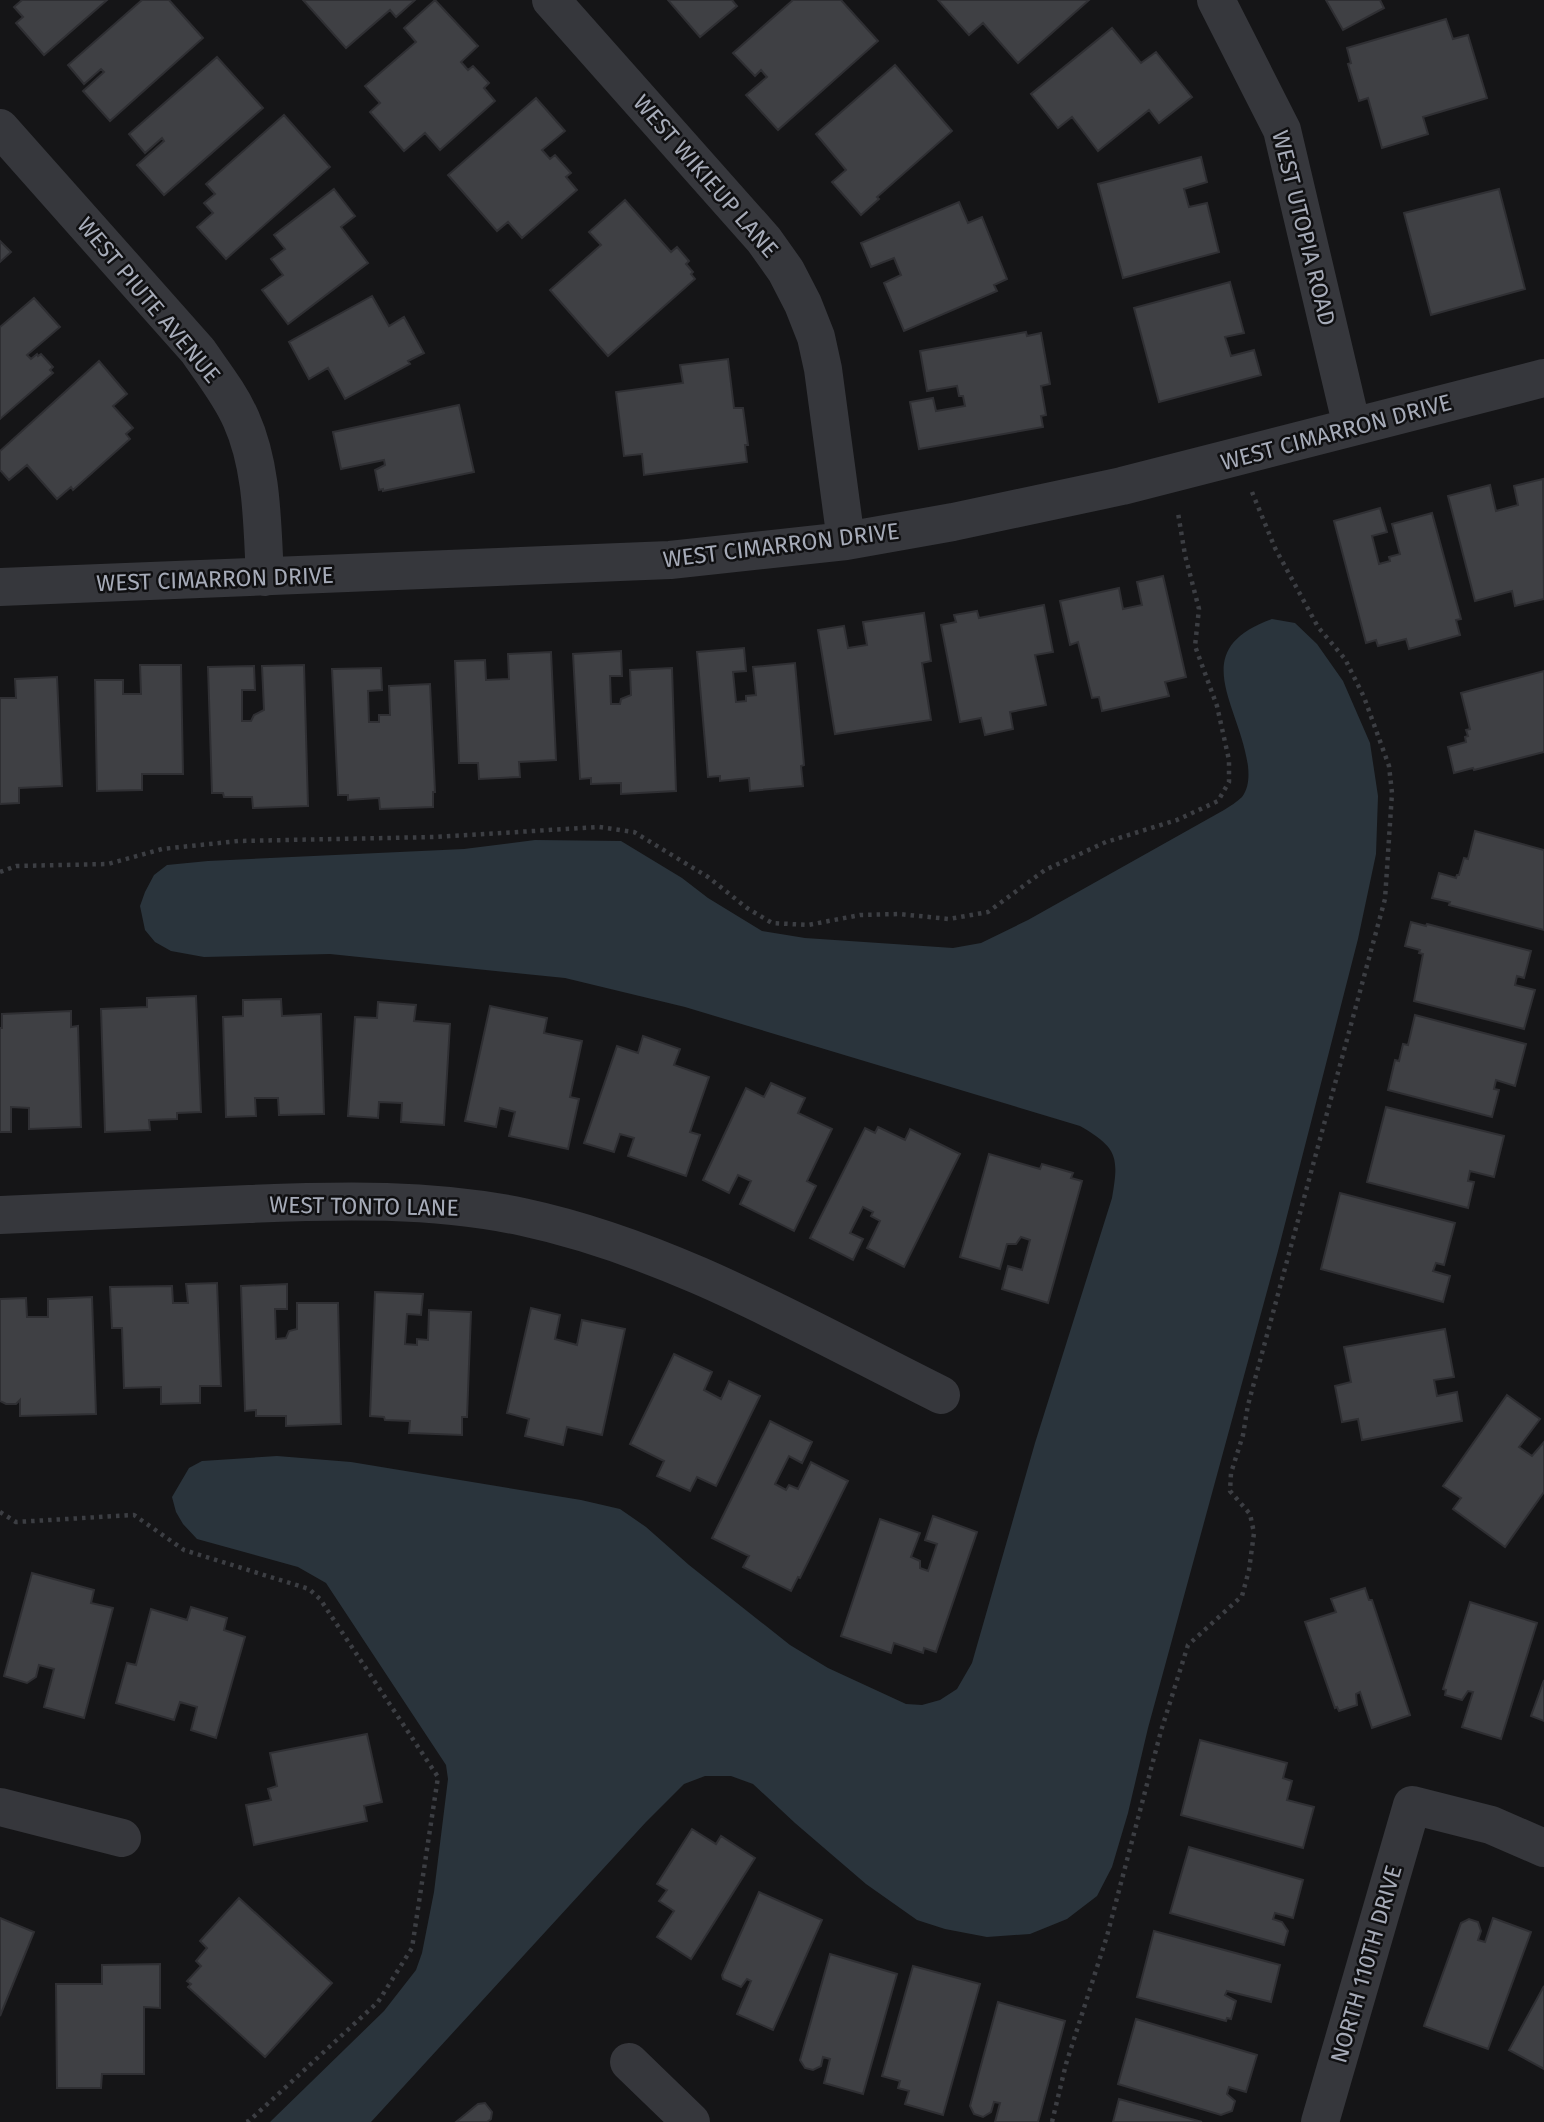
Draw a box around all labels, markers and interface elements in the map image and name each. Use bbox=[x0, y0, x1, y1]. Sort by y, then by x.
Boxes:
street label: WEST WIKIEUP LANE bbox=[628, 89, 784, 263]
street label: WEST UTOPIA ROAD bbox=[1266, 128, 1342, 328]
street label: WEST PIUTE AVENUE bbox=[71, 211, 227, 389]
street label: WEST CIMARRON DRIVE bbox=[1218, 388, 1454, 476]
street label: WEST CIMARRON DRIVE bbox=[661, 517, 901, 573]
street label: WEST CIMARRON DRIVE bbox=[96, 561, 334, 597]
street label: WEST TONTO LANE bbox=[269, 1190, 459, 1222]
street label: NORTH 110TH DRIVE bbox=[1324, 1862, 1408, 2066]

